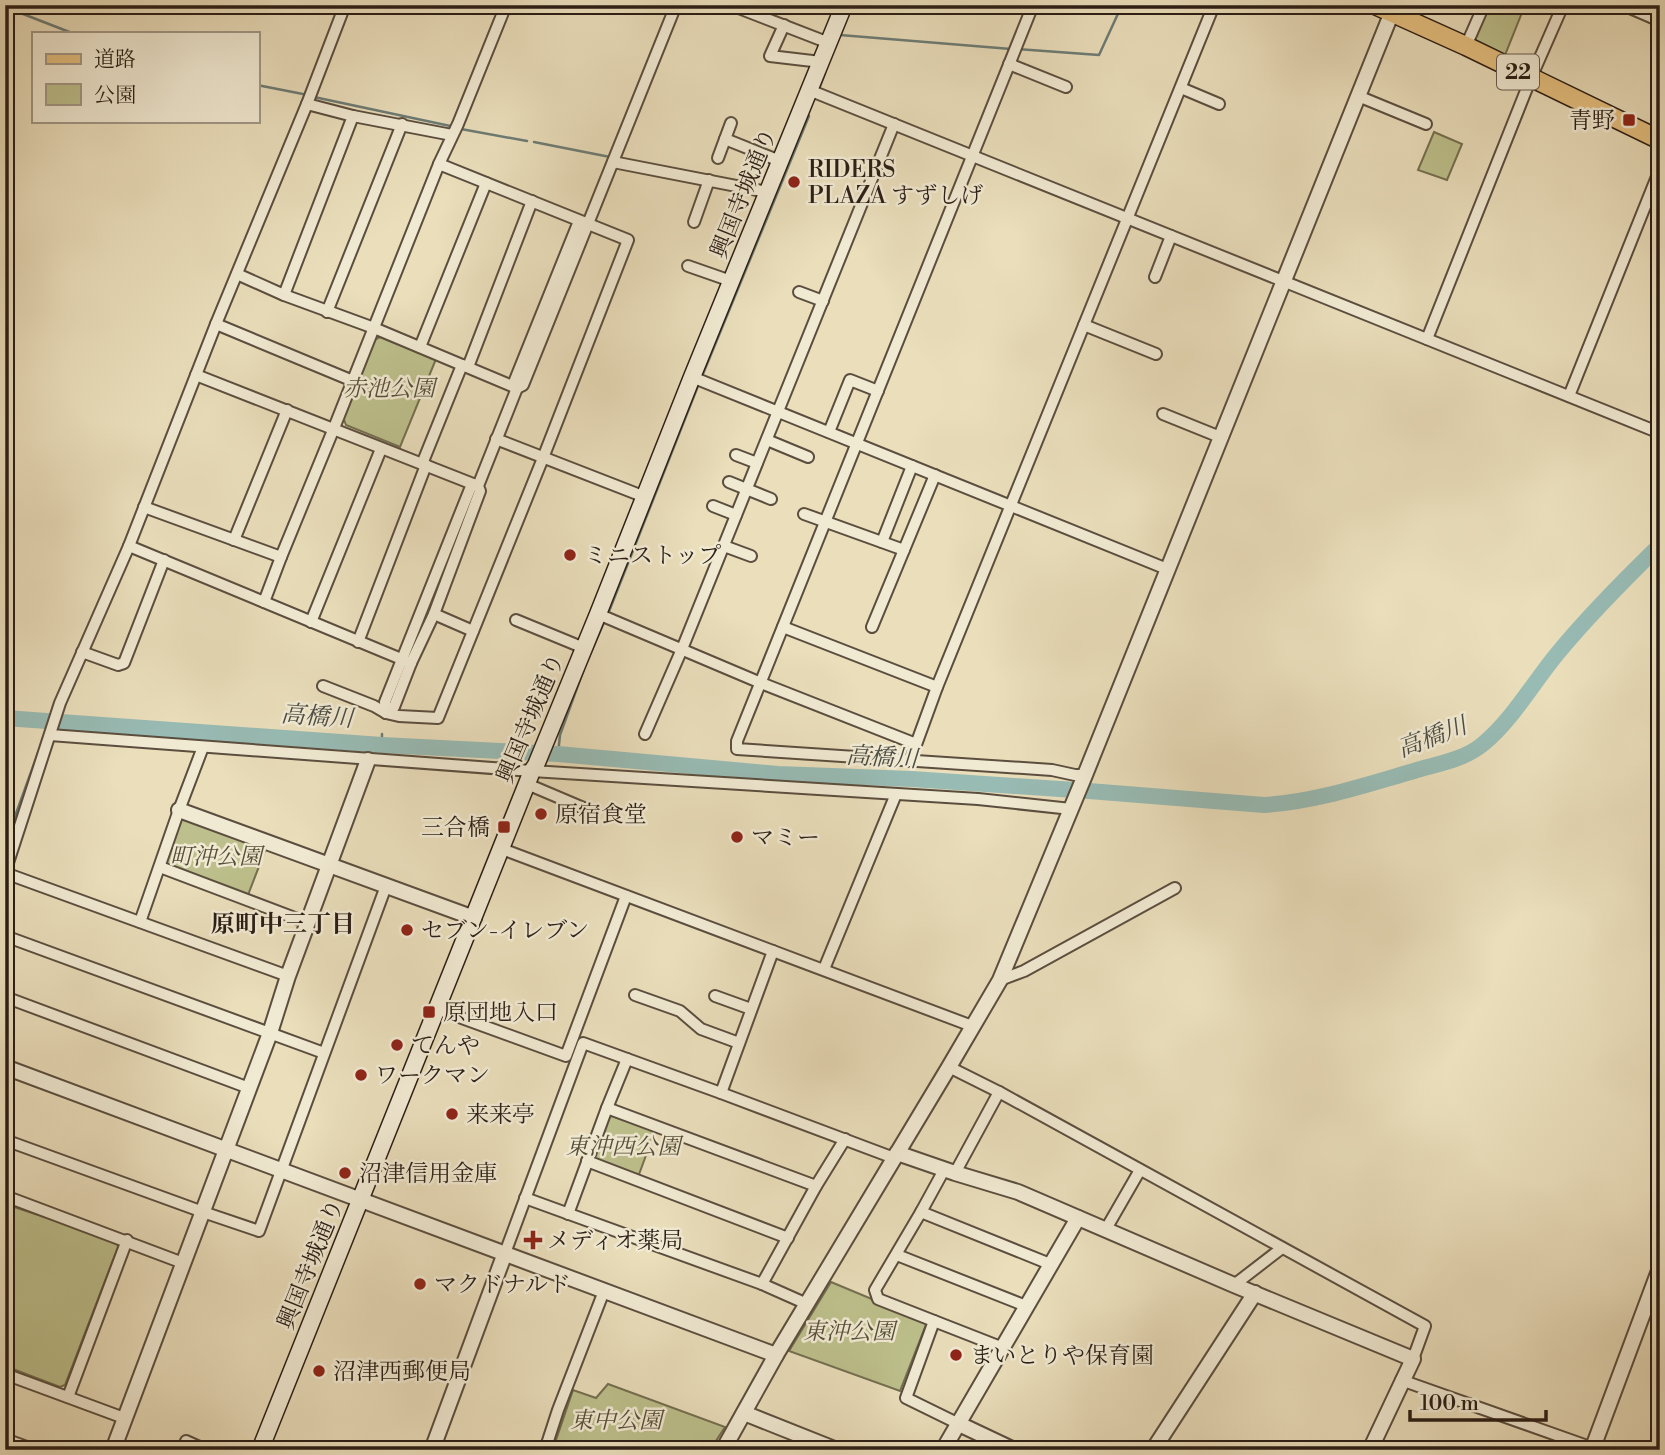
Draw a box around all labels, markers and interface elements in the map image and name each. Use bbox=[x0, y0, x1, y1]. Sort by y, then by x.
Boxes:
legend bbox=[32, 32, 259, 122]
text: 道路 bbox=[94, 47, 136, 73]
road number: 22 bbox=[1497, 55, 1539, 90]
text: 公園 bbox=[94, 83, 136, 109]
place label: 青野 bbox=[1569, 107, 1615, 135]
marker: 青野 bbox=[1621, 112, 1637, 128]
street label: 興国寺城通り bbox=[705, 124, 783, 263]
place label: RIDERS PLAZA すずしげ bbox=[808, 156, 983, 210]
marker: RIDERS PLAZA すずしげ bbox=[786, 174, 802, 190]
park label: 赤池公園 bbox=[343, 375, 439, 403]
place label: ミニストップ bbox=[584, 542, 721, 570]
marker: ミニストップ bbox=[562, 547, 578, 563]
street label: 興国寺城通り bbox=[491, 649, 571, 787]
water label: 高橋川 bbox=[280, 700, 357, 735]
water label: 高橋川 bbox=[1393, 710, 1474, 765]
water label: 高橋川 bbox=[845, 741, 922, 775]
place label: 原宿食堂 bbox=[555, 801, 647, 829]
marker: 原宿食堂 bbox=[533, 806, 549, 822]
place label: 三合橋 bbox=[421, 814, 490, 842]
marker: 三合橋 bbox=[496, 819, 512, 835]
place label: マミー bbox=[751, 824, 820, 852]
marker: マミー bbox=[729, 829, 745, 845]
park label: 町沖公園 bbox=[170, 843, 266, 871]
district label: 原町中三丁目 bbox=[211, 910, 355, 940]
place label: セブン-イレブン bbox=[421, 917, 589, 945]
marker: セブン-イレブン bbox=[399, 922, 415, 938]
place label: 原団地入口 bbox=[443, 999, 558, 1027]
marker: 原団地入口 bbox=[421, 1004, 437, 1020]
place label: てんや bbox=[411, 1032, 480, 1060]
marker: てんや bbox=[389, 1037, 405, 1053]
place label: ワークマン bbox=[375, 1062, 490, 1090]
marker: ワークマン bbox=[353, 1067, 369, 1083]
place label: 来来亭 bbox=[466, 1101, 535, 1129]
marker: 来来亭 bbox=[444, 1106, 460, 1122]
park label: 東沖西公園 bbox=[566, 1133, 685, 1161]
place label: 沼津信用金庫 bbox=[359, 1160, 497, 1188]
marker: 沼津信用金庫 bbox=[337, 1165, 353, 1181]
street label: 興国寺城通り bbox=[272, 1195, 350, 1334]
place label: メディオ薬局 bbox=[547, 1227, 683, 1255]
marker: メディオ薬局 bbox=[525, 1232, 541, 1248]
place label: マクドナルド bbox=[434, 1271, 571, 1299]
marker: マクドナルド bbox=[412, 1276, 428, 1292]
park label: 東沖公園 bbox=[803, 1318, 899, 1346]
place label: まいとりや保育園 bbox=[970, 1342, 1154, 1370]
marker: まいとりや保育園 bbox=[948, 1347, 964, 1363]
place label: 沼津西郵便局 bbox=[333, 1358, 471, 1386]
marker: 沼津西郵便局 bbox=[311, 1363, 327, 1379]
scale bar bbox=[1410, 1378, 1546, 1422]
text: 100 m bbox=[1420, 1391, 1479, 1417]
park label: 東中公園 bbox=[570, 1407, 666, 1435]

